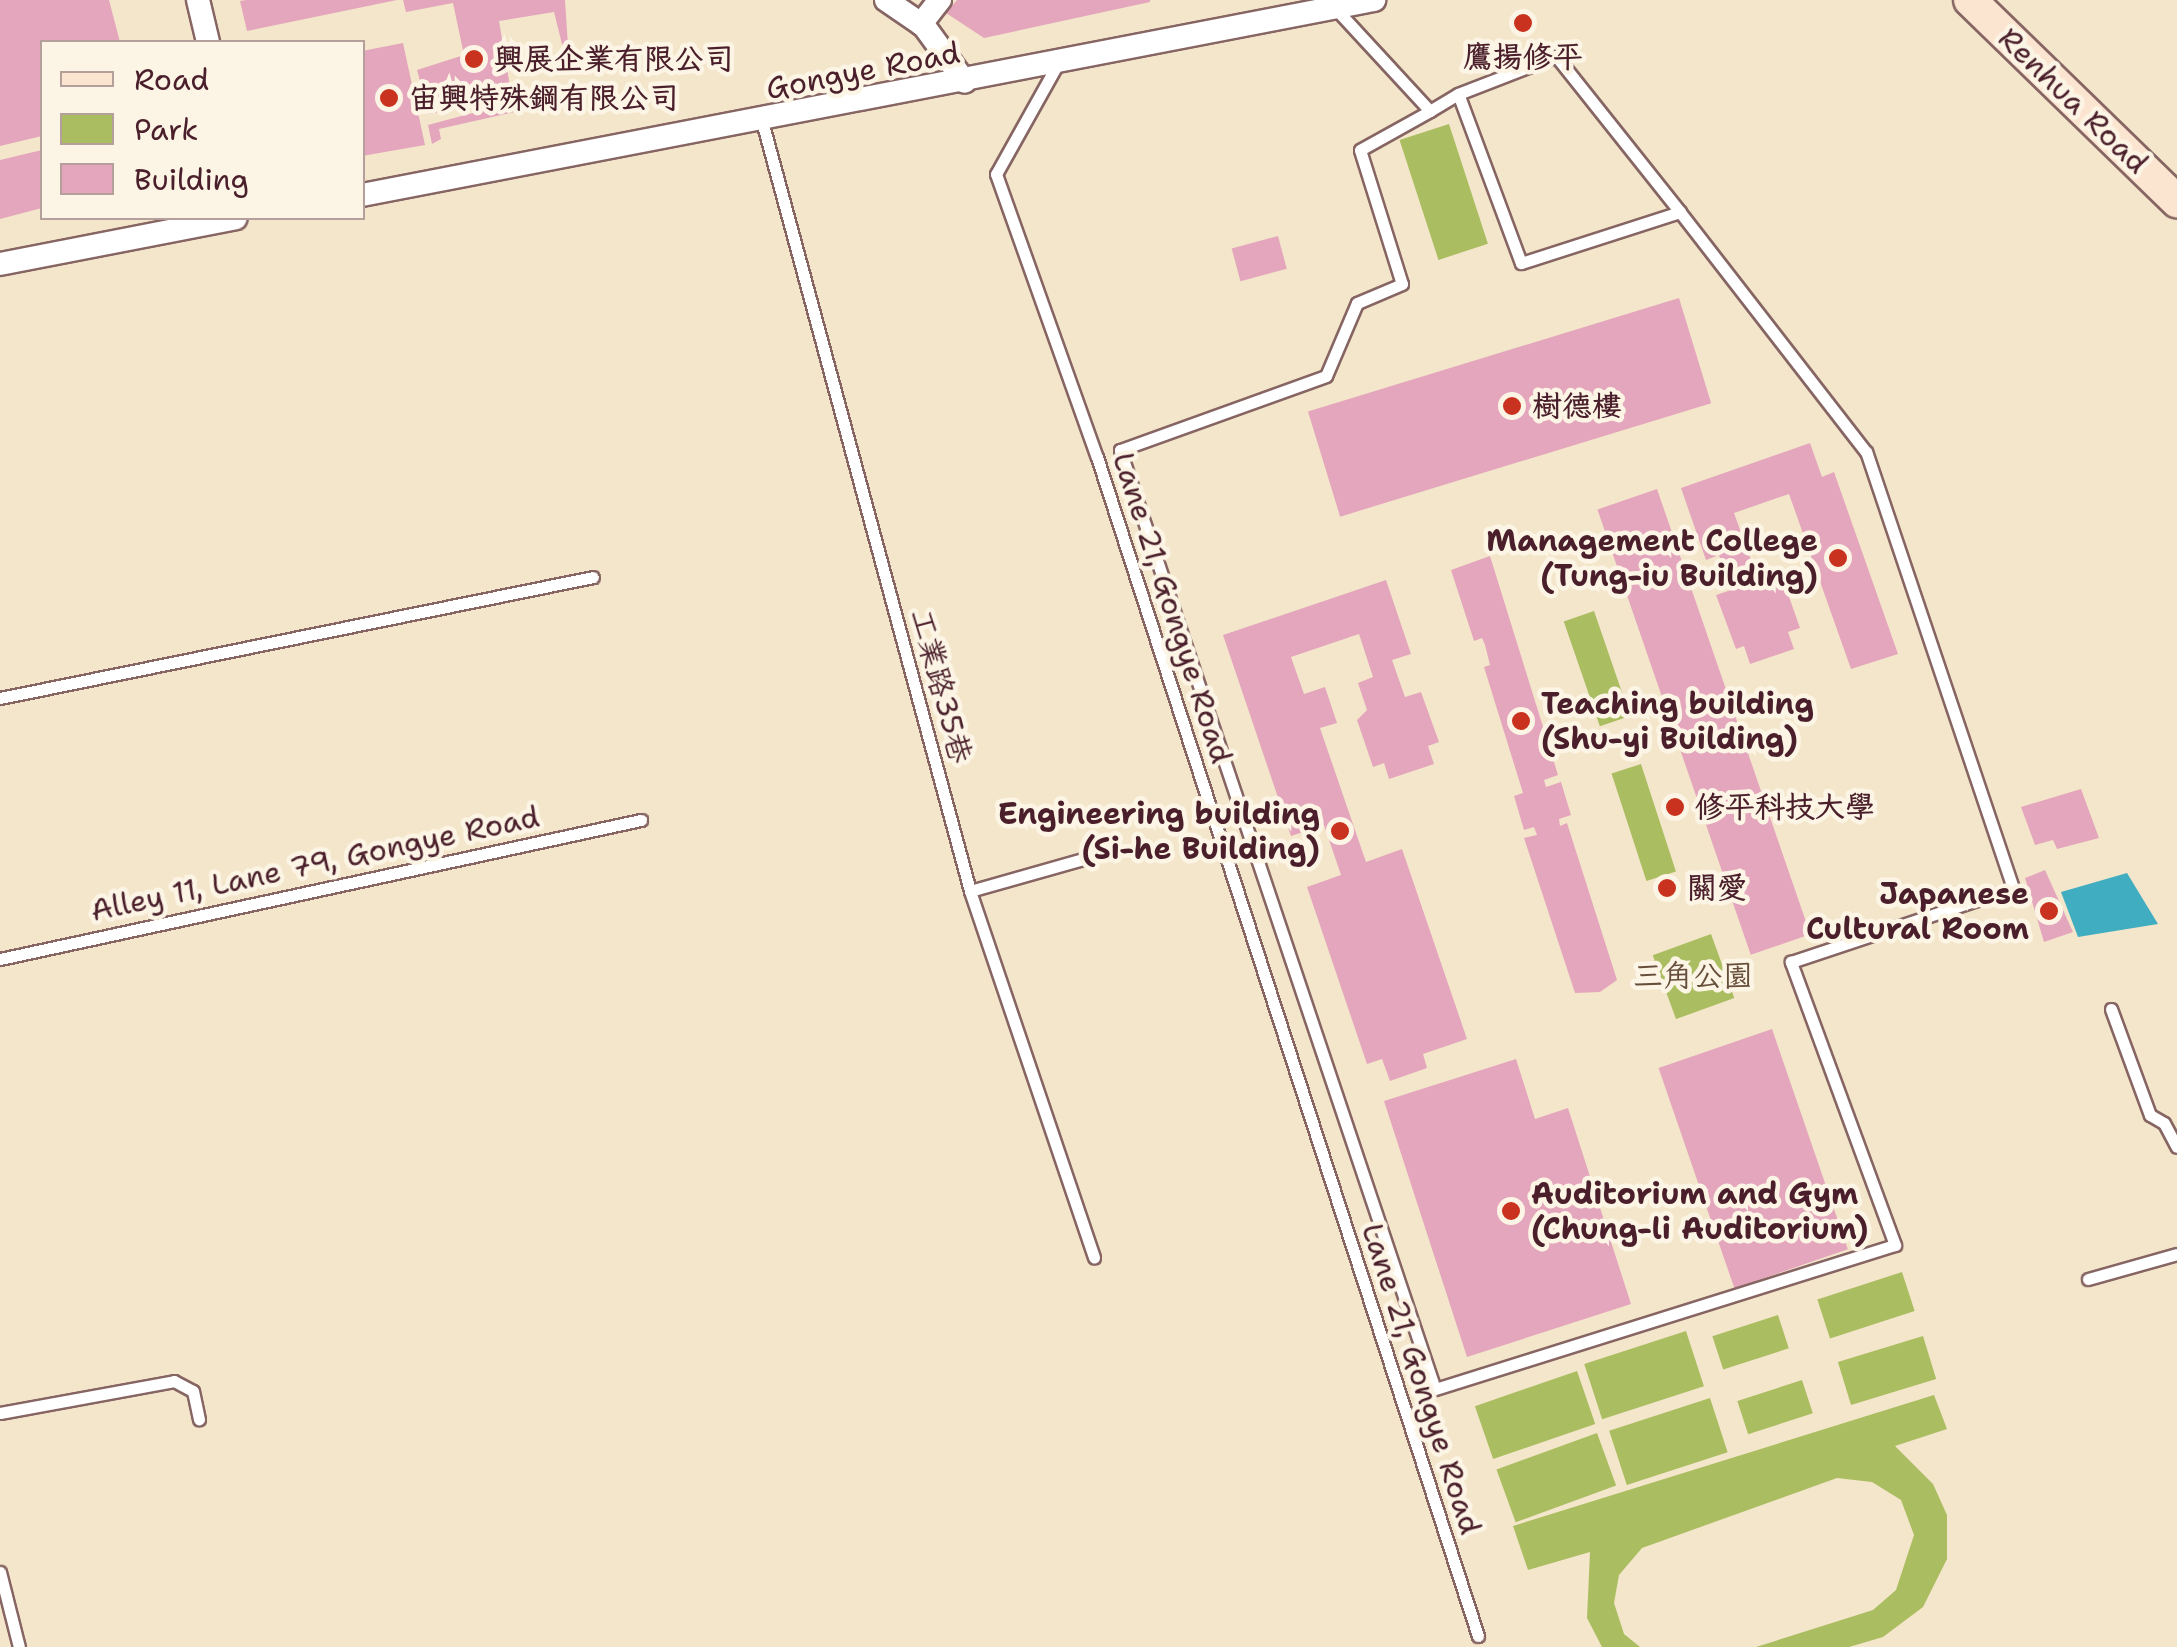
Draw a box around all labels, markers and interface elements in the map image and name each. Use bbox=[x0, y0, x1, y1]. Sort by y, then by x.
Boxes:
marker: 鷹揚修平 bbox=[1512, 12, 1534, 34]
street label: Renhua Road bbox=[1991, 21, 2155, 181]
street label: Gongye Road bbox=[763, 35, 963, 107]
place label: 鷹揚修平 bbox=[1463, 39, 1583, 75]
legend bbox=[40, 40, 365, 220]
place label: 興展企業有限公司 bbox=[494, 41, 734, 77]
marker: 興展企業有限公司 bbox=[463, 48, 485, 70]
text: Road bbox=[134, 59, 209, 100]
place label: 宙興特殊鋼有限公司 bbox=[409, 80, 679, 116]
marker: 宙興特殊鋼有限公司 bbox=[378, 87, 400, 109]
text: Park bbox=[134, 109, 198, 150]
text: Building bbox=[134, 159, 249, 200]
place label: 樹德樓 bbox=[1532, 388, 1622, 424]
marker: 樹德樓 bbox=[1501, 395, 1523, 417]
street label: Lane 21, Gongye Road bbox=[1105, 448, 1239, 768]
place label: Management College (Tung-iu Building) bbox=[1486, 523, 1818, 594]
marker: Management College (Tung-iu Building) bbox=[1827, 547, 1849, 569]
street label: 工業路35巷 bbox=[903, 605, 979, 767]
place label: Teaching building (Shu-yi Building) bbox=[1541, 686, 1814, 756]
marker: Teaching building (Shu-yi Building) bbox=[1510, 710, 1532, 732]
place label: 修平科技大學 bbox=[1695, 789, 1875, 825]
place label: Engineering building (Si-he Building) bbox=[998, 796, 1320, 866]
marker: 修平科技大學 bbox=[1664, 796, 1686, 818]
street label: Alley 11, Lane 79, Gongye Road bbox=[87, 799, 543, 929]
marker: Engineering building (Si-he Building) bbox=[1329, 820, 1351, 842]
place label: 關愛 bbox=[1687, 870, 1747, 906]
place label: Japanese Cultural Room bbox=[1806, 876, 2029, 946]
marker: 關愛 bbox=[1656, 877, 1678, 899]
marker: Japanese Cultural Room bbox=[2038, 900, 2060, 922]
park label: 三角公園 bbox=[1633, 958, 1753, 994]
place label: Auditorium and Gym (Chung-li Auditorium) bbox=[1531, 1176, 1868, 1246]
marker: Auditorium and Gym (Chung-li Auditorium) bbox=[1500, 1200, 1522, 1222]
street label: Lane 21, Gongye Road bbox=[1354, 1219, 1488, 1539]

